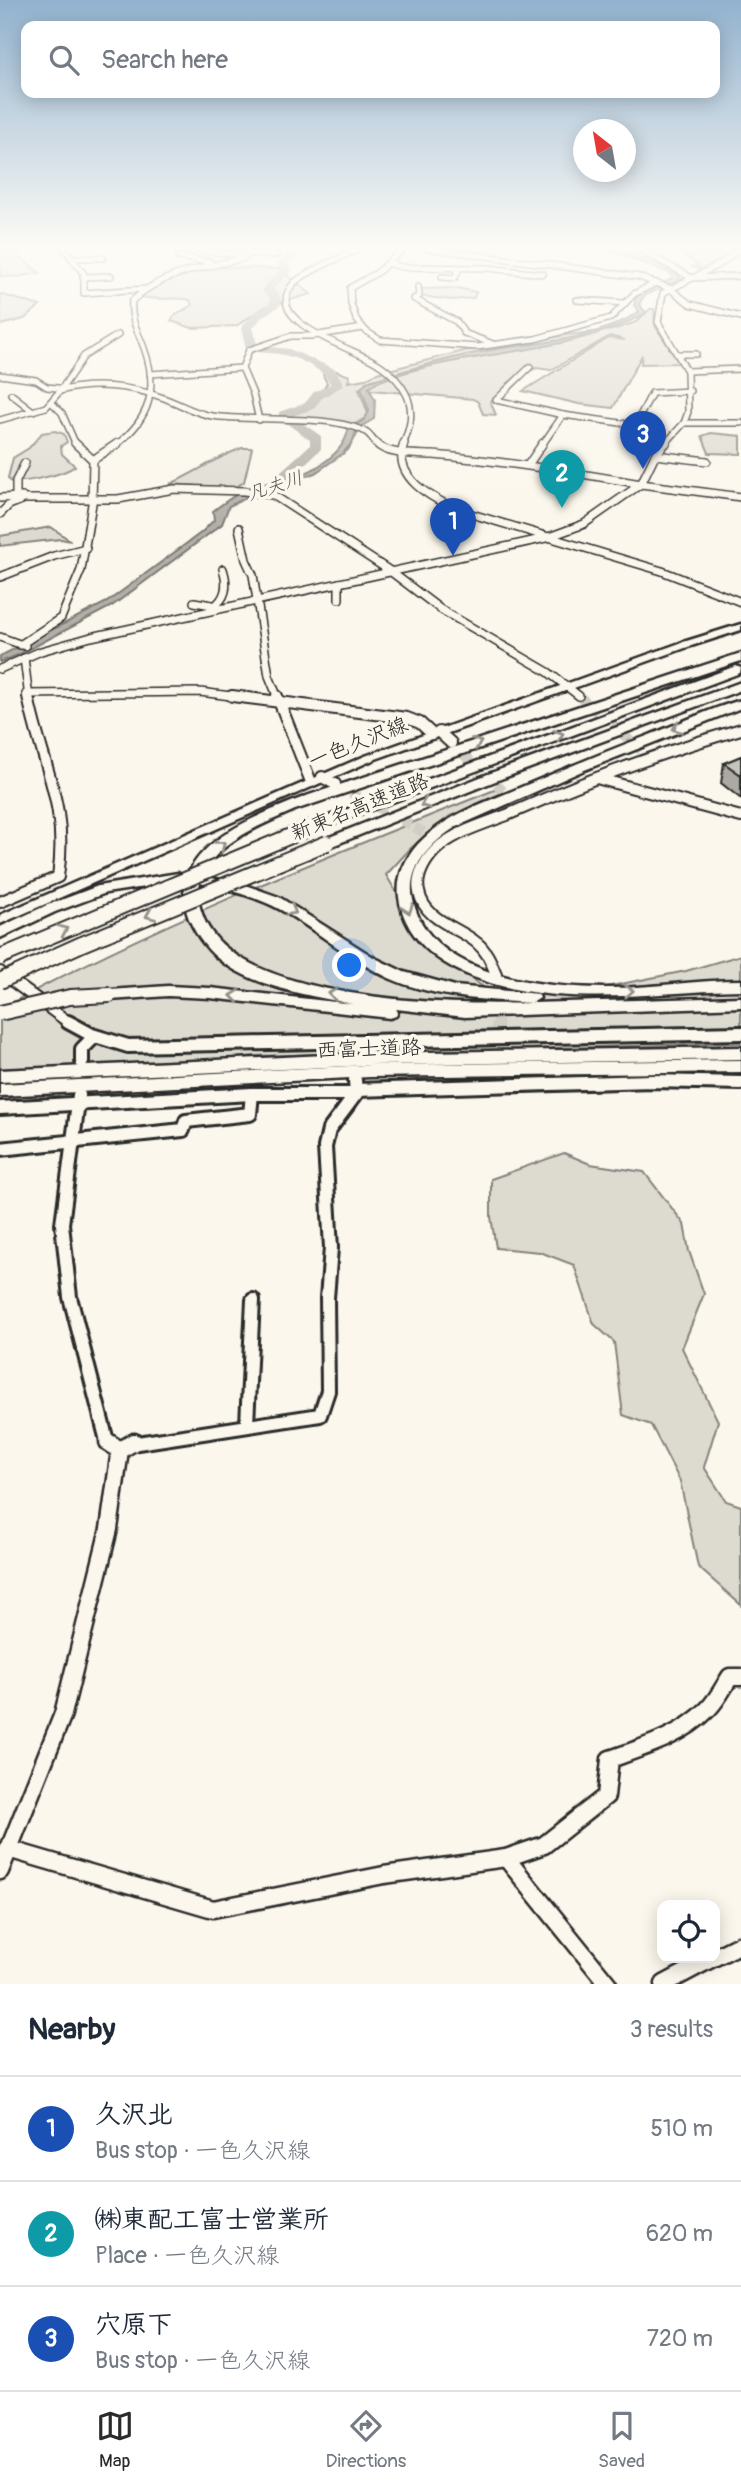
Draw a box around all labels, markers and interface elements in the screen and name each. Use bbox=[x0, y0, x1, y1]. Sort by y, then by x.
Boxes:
search box bbox=[21, 21, 720, 98]
icon: search bbox=[45, 41, 83, 79]
text: Search here bbox=[101, 44, 228, 76]
north arrow bbox=[573, 119, 636, 182]
pin: 3 bbox=[620, 411, 666, 469]
pin: 2 bbox=[539, 450, 585, 508]
water label: 凡夫川 bbox=[244, 466, 306, 506]
pin: 1 bbox=[430, 498, 476, 556]
street label: 一色久沢線 bbox=[304, 711, 412, 775]
one-way arrow bbox=[672, 720, 684, 734]
one-way arrow bbox=[553, 729, 565, 743]
one-way arrow bbox=[471, 737, 483, 751]
street label: 新東名高速道路 bbox=[287, 767, 433, 847]
one-way arrow bbox=[419, 796, 431, 810]
one-way arrow bbox=[214, 840, 226, 853]
one-way arrow bbox=[284, 903, 297, 916]
one-way arrow bbox=[400, 903, 415, 915]
one-way arrow bbox=[145, 907, 157, 921]
one-way arrow bbox=[55, 924, 68, 938]
your location bbox=[332, 948, 366, 982]
one-way arrow bbox=[624, 984, 635, 999]
one-way arrow bbox=[327, 987, 339, 1002]
one-way arrow bbox=[229, 989, 241, 1004]
street label: 西富士道路 bbox=[316, 1034, 422, 1064]
map controls bbox=[657, 1900, 720, 1963]
button: locate bbox=[657, 1900, 720, 1963]
text: Nearby bbox=[28, 2011, 115, 2048]
text: 3 results bbox=[630, 2015, 713, 2044]
text: 久沢北 bbox=[95, 2099, 173, 2131]
text: 1 bbox=[47, 2114, 56, 2143]
text: 510 m bbox=[650, 2114, 713, 2143]
text: Bus stop · 一色久沢線 bbox=[95, 2136, 310, 2165]
text: ㈱東配工富士営業所 bbox=[95, 2204, 329, 2236]
text: 2 bbox=[45, 2219, 57, 2248]
text: 620 m bbox=[646, 2219, 713, 2248]
text: Place · 一色久沢線 bbox=[95, 2241, 279, 2270]
text: 穴原下 bbox=[95, 2309, 173, 2341]
text: 3 bbox=[45, 2324, 57, 2353]
text: 720 m bbox=[647, 2324, 713, 2353]
text: Bus stop · 一色久沢線 bbox=[95, 2346, 310, 2375]
tab: Map bbox=[96, 2407, 134, 2473]
tab: Directions bbox=[326, 2407, 406, 2473]
tab: Saved bbox=[598, 2407, 645, 2473]

